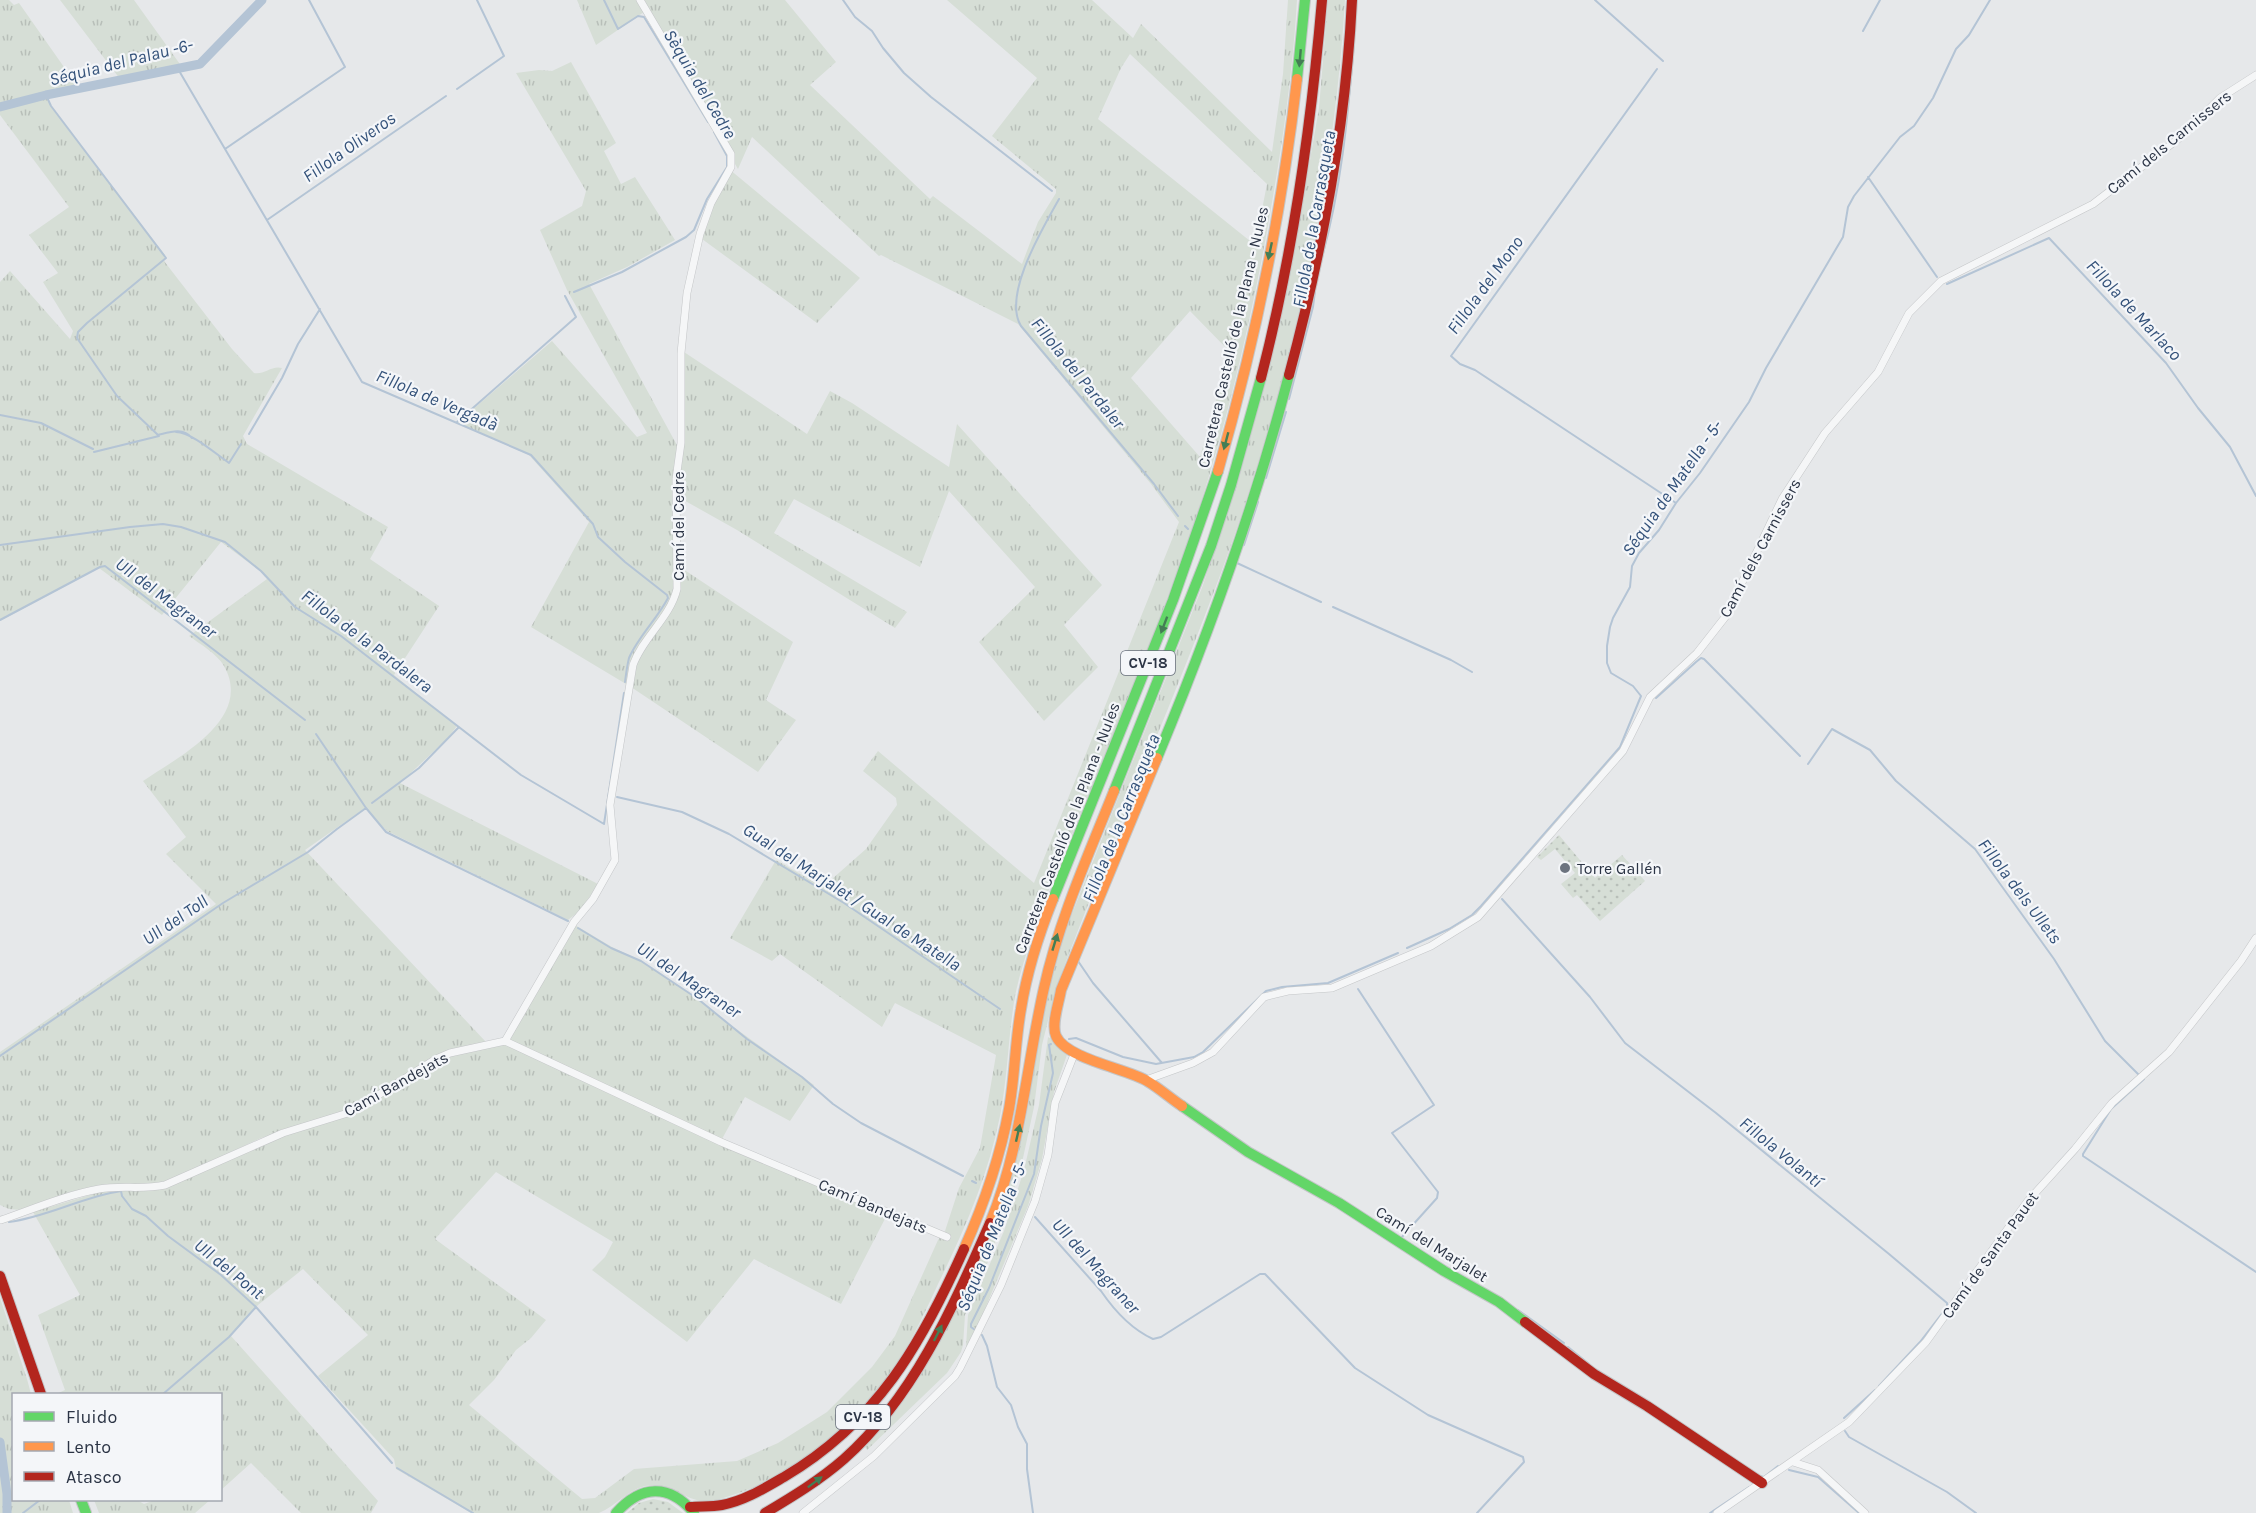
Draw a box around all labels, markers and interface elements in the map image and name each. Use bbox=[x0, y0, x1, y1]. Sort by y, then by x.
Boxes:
water label: Sèquia del Cedre bbox=[659, 25, 741, 143]
water label: Séquia del Palau -6- bbox=[47, 33, 196, 91]
one-way arrow bbox=[1295, 49, 1305, 68]
street label: Camí dels Carnissers bbox=[2103, 86, 2235, 198]
water label: Fillola Oliveros bbox=[298, 107, 400, 187]
water label: Fillola de la Carrasqueta bbox=[1288, 129, 1340, 309]
street label: Carretera Castelló de la Plana - Nules bbox=[1194, 204, 1272, 470]
water label: Fillola del Mono bbox=[1442, 231, 1528, 338]
one-way arrow bbox=[1265, 242, 1274, 261]
water label: Fillola de Marlaco bbox=[2082, 255, 2187, 365]
water label: Fillola del Pardaler bbox=[1026, 313, 1130, 434]
water label: Fillola de Vergadà bbox=[373, 364, 501, 436]
water label: Séquia de Matella - 5- bbox=[1617, 416, 1727, 560]
one-way arrow bbox=[1221, 432, 1230, 450]
street label: Camí del Cedre bbox=[669, 471, 688, 581]
street label: Camí dels Carnissers bbox=[1715, 475, 1805, 621]
water label: Ull del Magraner bbox=[111, 553, 222, 644]
water label: Fillola de la Pardalera bbox=[297, 584, 437, 698]
one-way arrow bbox=[1158, 616, 1168, 634]
road number: CV-18 bbox=[1121, 651, 1175, 675]
street label: Carretera Castelló de la Plana - Nules bbox=[1010, 700, 1124, 956]
water label: Fillola de la Carrasqueta bbox=[1077, 731, 1165, 905]
water label: Gual del Marjalet / Gual de Matella bbox=[739, 818, 965, 976]
water label: Fillola dels Ullets bbox=[1973, 834, 2067, 948]
place label: Torre Gallén bbox=[1577, 859, 1662, 878]
marker: Torre Gallén bbox=[1558, 861, 1572, 875]
water label: Ull del Toll bbox=[138, 890, 212, 950]
one-way arrow bbox=[1051, 933, 1060, 951]
water label: Ull del Magraner bbox=[633, 937, 746, 1024]
street label: Camí Bandejats bbox=[340, 1047, 452, 1121]
water label: Fillola Volantí bbox=[1735, 1112, 1829, 1194]
one-way arrow bbox=[1013, 1124, 1023, 1142]
water label: Séquia de Matella - 5- bbox=[952, 1157, 1032, 1315]
street label: Camí Bandejats bbox=[816, 1174, 930, 1238]
street label: Camí de Santa Pauet bbox=[1938, 1188, 2042, 1322]
street label: Camí del Marjalet bbox=[1372, 1202, 1492, 1286]
water label: Ull del Magraner bbox=[1047, 1214, 1145, 1319]
water label: Ull del Pont bbox=[190, 1234, 269, 1304]
one-way arrow bbox=[933, 1325, 943, 1342]
legend bbox=[12, 1393, 222, 1501]
road number: CV-18 bbox=[836, 1405, 890, 1429]
text: Fluido bbox=[66, 1406, 117, 1428]
text: Lento bbox=[66, 1436, 111, 1458]
text: Atasco bbox=[66, 1466, 122, 1488]
one-way arrow bbox=[807, 1476, 823, 1488]

